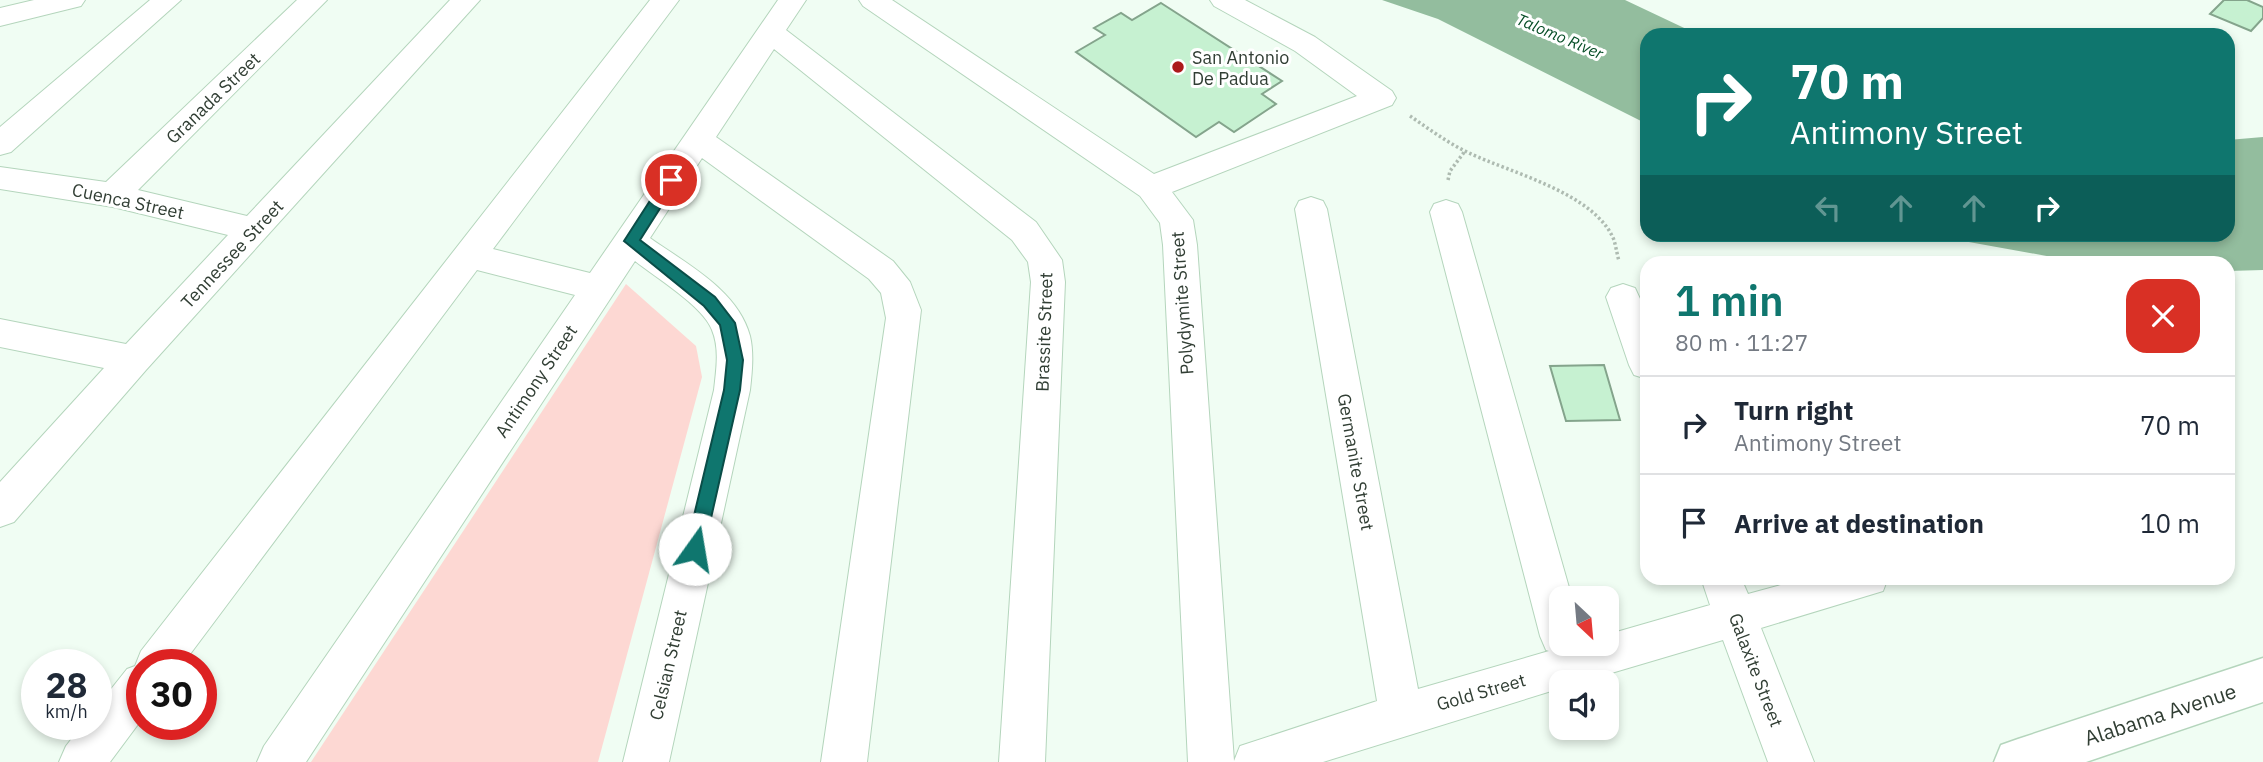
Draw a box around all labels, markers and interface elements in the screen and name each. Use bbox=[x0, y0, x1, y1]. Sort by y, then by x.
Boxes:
water label: Talomo River bbox=[1514, 9, 1607, 64]
place label: San Antonio De Padua bbox=[1192, 46, 1289, 90]
street label: Granada Street bbox=[161, 47, 265, 149]
text: 70 m bbox=[1790, 49, 1904, 112]
icon: right bbox=[1675, 56, 1766, 147]
marker: San Antonio De Padua bbox=[1170, 59, 1186, 75]
text: Antimony Street bbox=[1790, 111, 2023, 153]
pin bbox=[641, 150, 701, 210]
icon: arrive bbox=[652, 161, 690, 199]
street label: Cuenca Street bbox=[70, 178, 186, 224]
icon: left bbox=[1809, 189, 1847, 227]
icon: ahead bbox=[1882, 189, 1920, 227]
icon: ahead bbox=[1955, 189, 1993, 227]
icon: right bbox=[2028, 189, 2066, 227]
street label: Tennessee Street bbox=[176, 195, 288, 313]
street label: Polydymite Street bbox=[1166, 231, 1198, 375]
street label: Brassite Street bbox=[1030, 272, 1058, 392]
text: 1 min bbox=[1675, 273, 1784, 328]
button: close bbox=[2126, 279, 2200, 353]
street label: Antimony Street bbox=[490, 320, 582, 442]
text: 80 m · 11:27 bbox=[1675, 327, 1808, 357]
street label: Germanite Street bbox=[1333, 392, 1379, 532]
text: Turn right bbox=[1734, 393, 1853, 427]
icon: right bbox=[1675, 406, 1713, 444]
text: 70 m bbox=[2140, 408, 2200, 442]
text: Antimony Street bbox=[1734, 427, 1901, 457]
icon: arrive bbox=[1675, 504, 1713, 542]
text: Arrive at destination bbox=[1734, 506, 1984, 540]
text: 10 m bbox=[2140, 506, 2200, 540]
position arrow bbox=[658, 512, 732, 586]
north arrow bbox=[1549, 586, 1619, 656]
map controls bbox=[1549, 586, 1619, 740]
street label: Celsian Street bbox=[644, 608, 692, 722]
street label: Galaxite Street bbox=[1724, 610, 1788, 730]
speed limit sign: 30 bbox=[126, 649, 217, 740]
text: 28 bbox=[45, 662, 88, 708]
street label: Gold Street bbox=[1434, 668, 1528, 716]
button: sound bbox=[1549, 670, 1619, 740]
street label: Alabama Avenue bbox=[2080, 676, 2240, 752]
text: km/h bbox=[45, 700, 88, 723]

